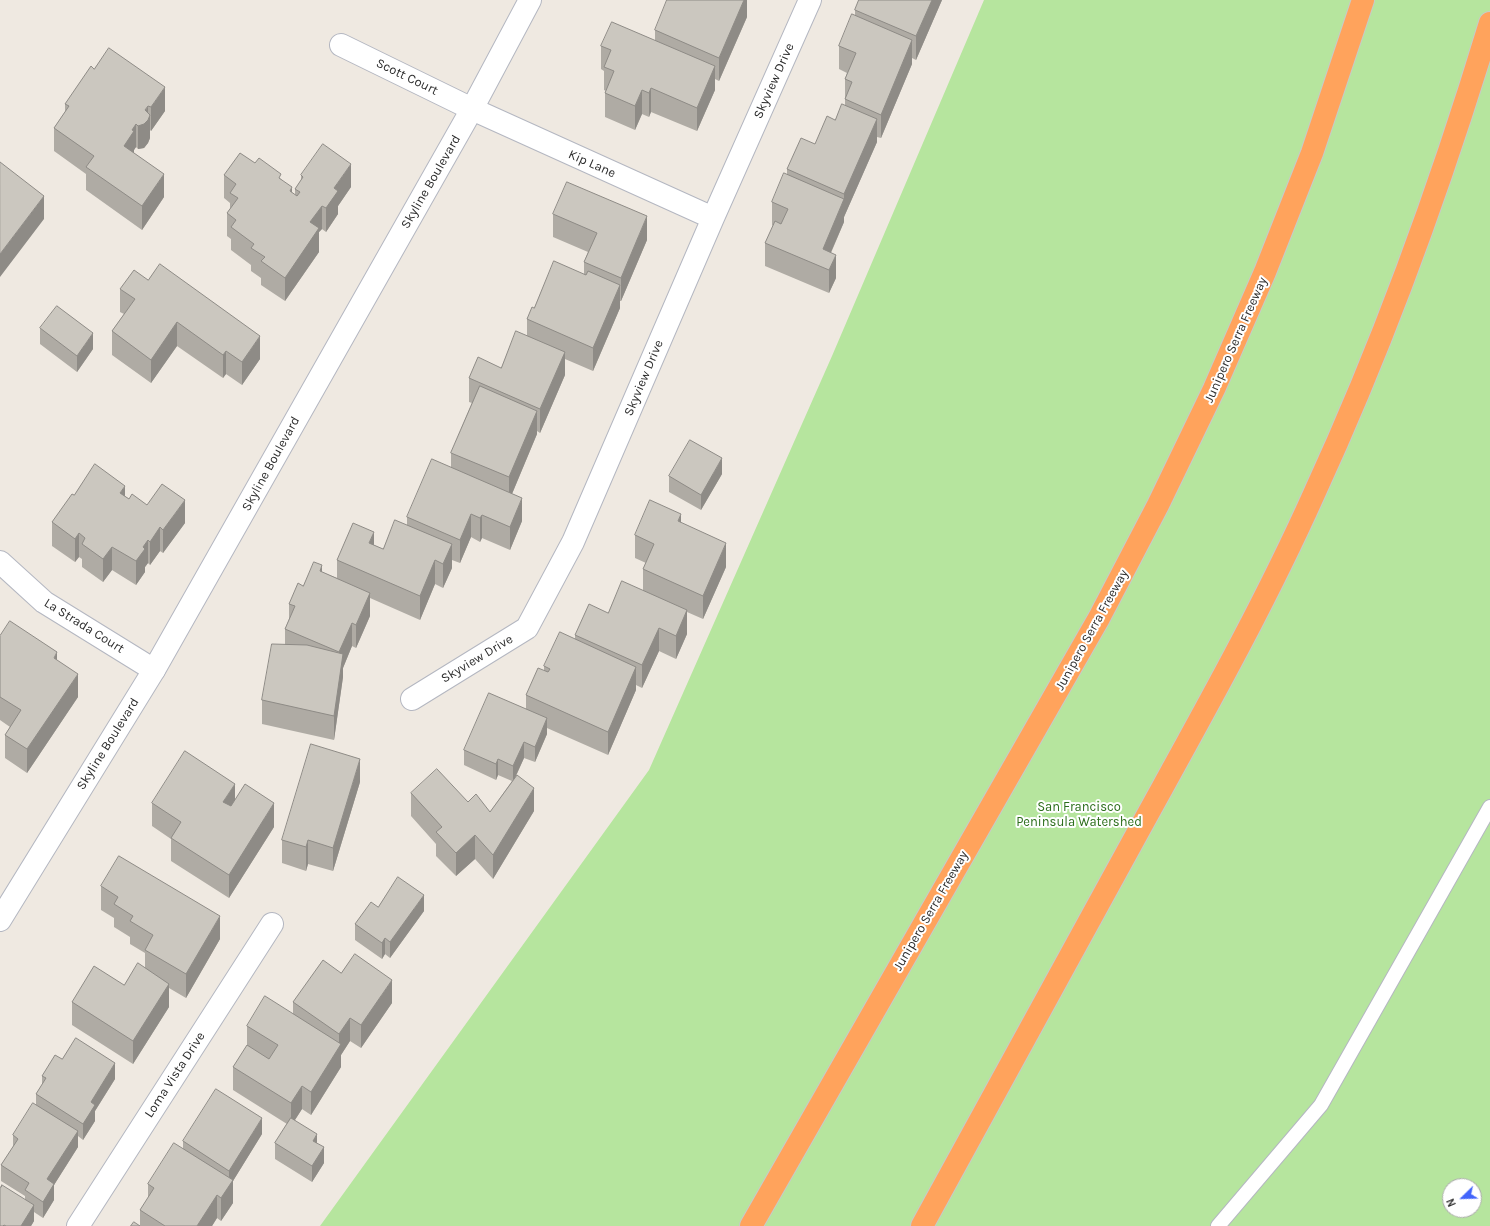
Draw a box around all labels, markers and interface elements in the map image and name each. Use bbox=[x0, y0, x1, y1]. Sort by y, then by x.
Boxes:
street label: Skyview Drive bbox=[750, 41, 798, 121]
street label: Scott Court bbox=[373, 55, 441, 99]
street label: Skyline Boulevard bbox=[398, 132, 464, 232]
street label: Kip Lane bbox=[566, 147, 618, 181]
street label: Junipero Serra Freeway bbox=[1201, 275, 1271, 405]
street label: Skyview Drive bbox=[621, 338, 667, 418]
street label: Skyline Boulevard bbox=[239, 414, 303, 514]
street label: Junipero Serra Freeway bbox=[1052, 567, 1132, 693]
street label: La Strada Court bbox=[41, 595, 127, 657]
street label: Skyview Drive bbox=[438, 631, 516, 687]
street label: Skyline Boulevard bbox=[73, 695, 143, 793]
park label: San Francisco Peninsula Watershed bbox=[1016, 799, 1142, 830]
street label: Junipero Serra Freeway bbox=[890, 848, 972, 974]
street label: Loma Vista Drive bbox=[141, 1029, 209, 1121]
north arrow bbox=[1442, 1178, 1482, 1218]
text: N bbox=[1444, 1196, 1459, 1209]

